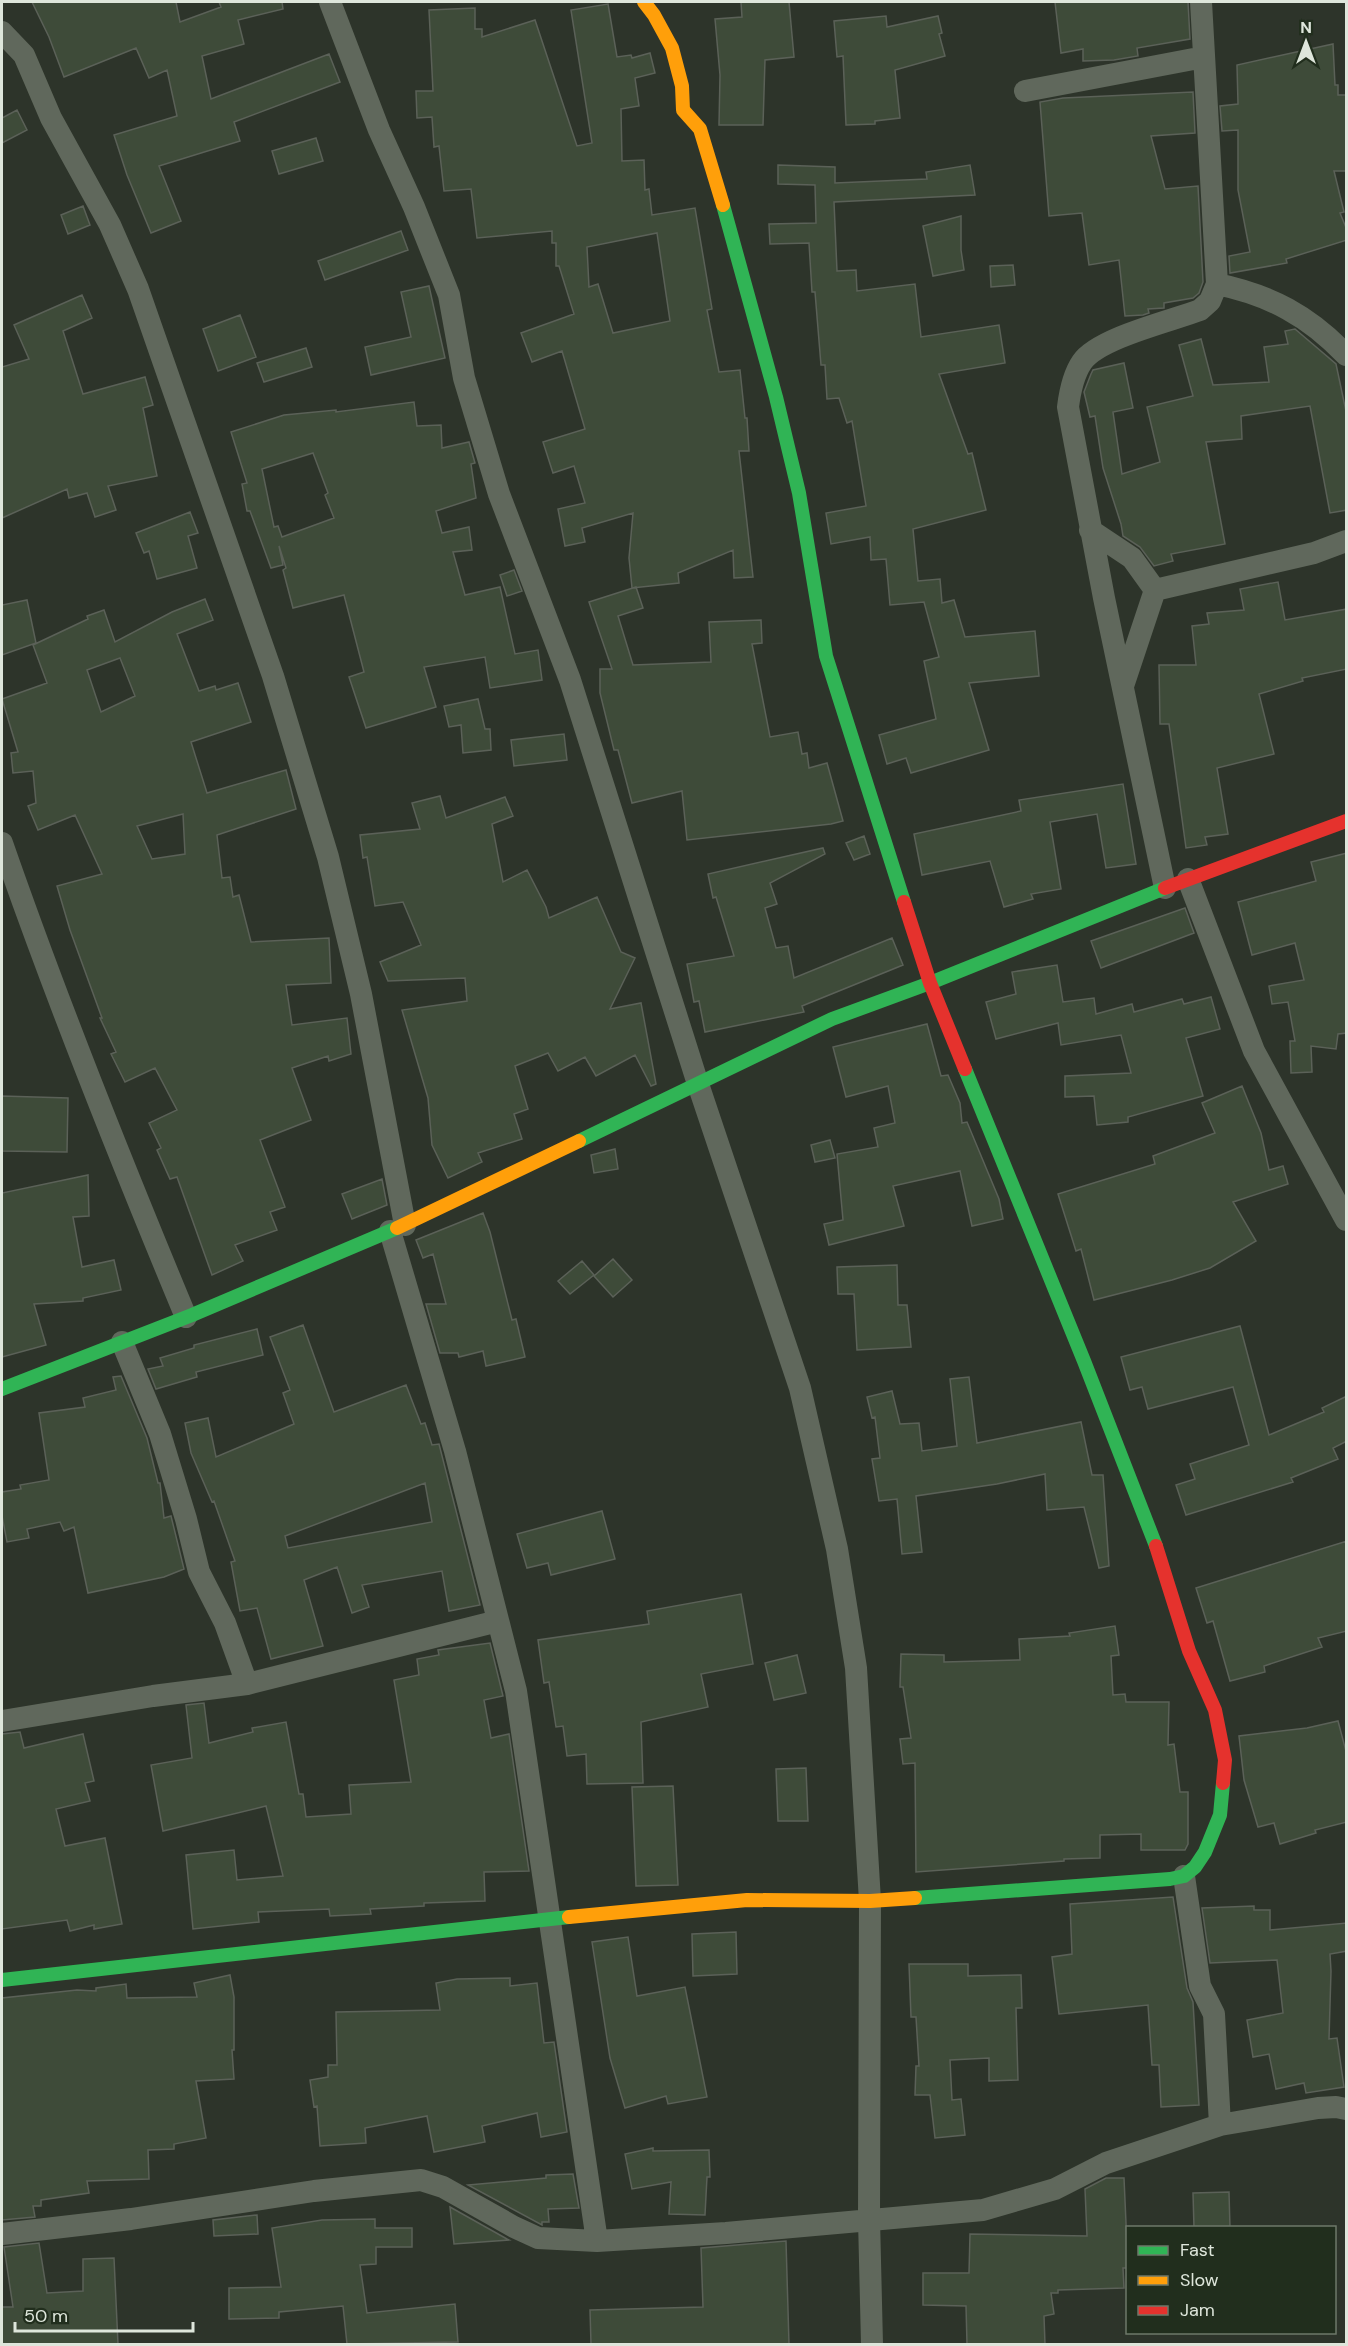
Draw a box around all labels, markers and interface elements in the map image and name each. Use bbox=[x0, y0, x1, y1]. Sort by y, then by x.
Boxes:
north arrow bbox=[1276, 12, 1336, 72]
text: N bbox=[1300, 17, 1312, 38]
legend bbox=[1126, 2226, 1336, 2334]
text: Fast bbox=[1180, 2238, 1215, 2262]
text: Slow bbox=[1180, 2268, 1219, 2292]
scale bar bbox=[15, 2295, 194, 2333]
text: Jam bbox=[1180, 2298, 1215, 2322]
text: 50 m bbox=[24, 2304, 68, 2328]

